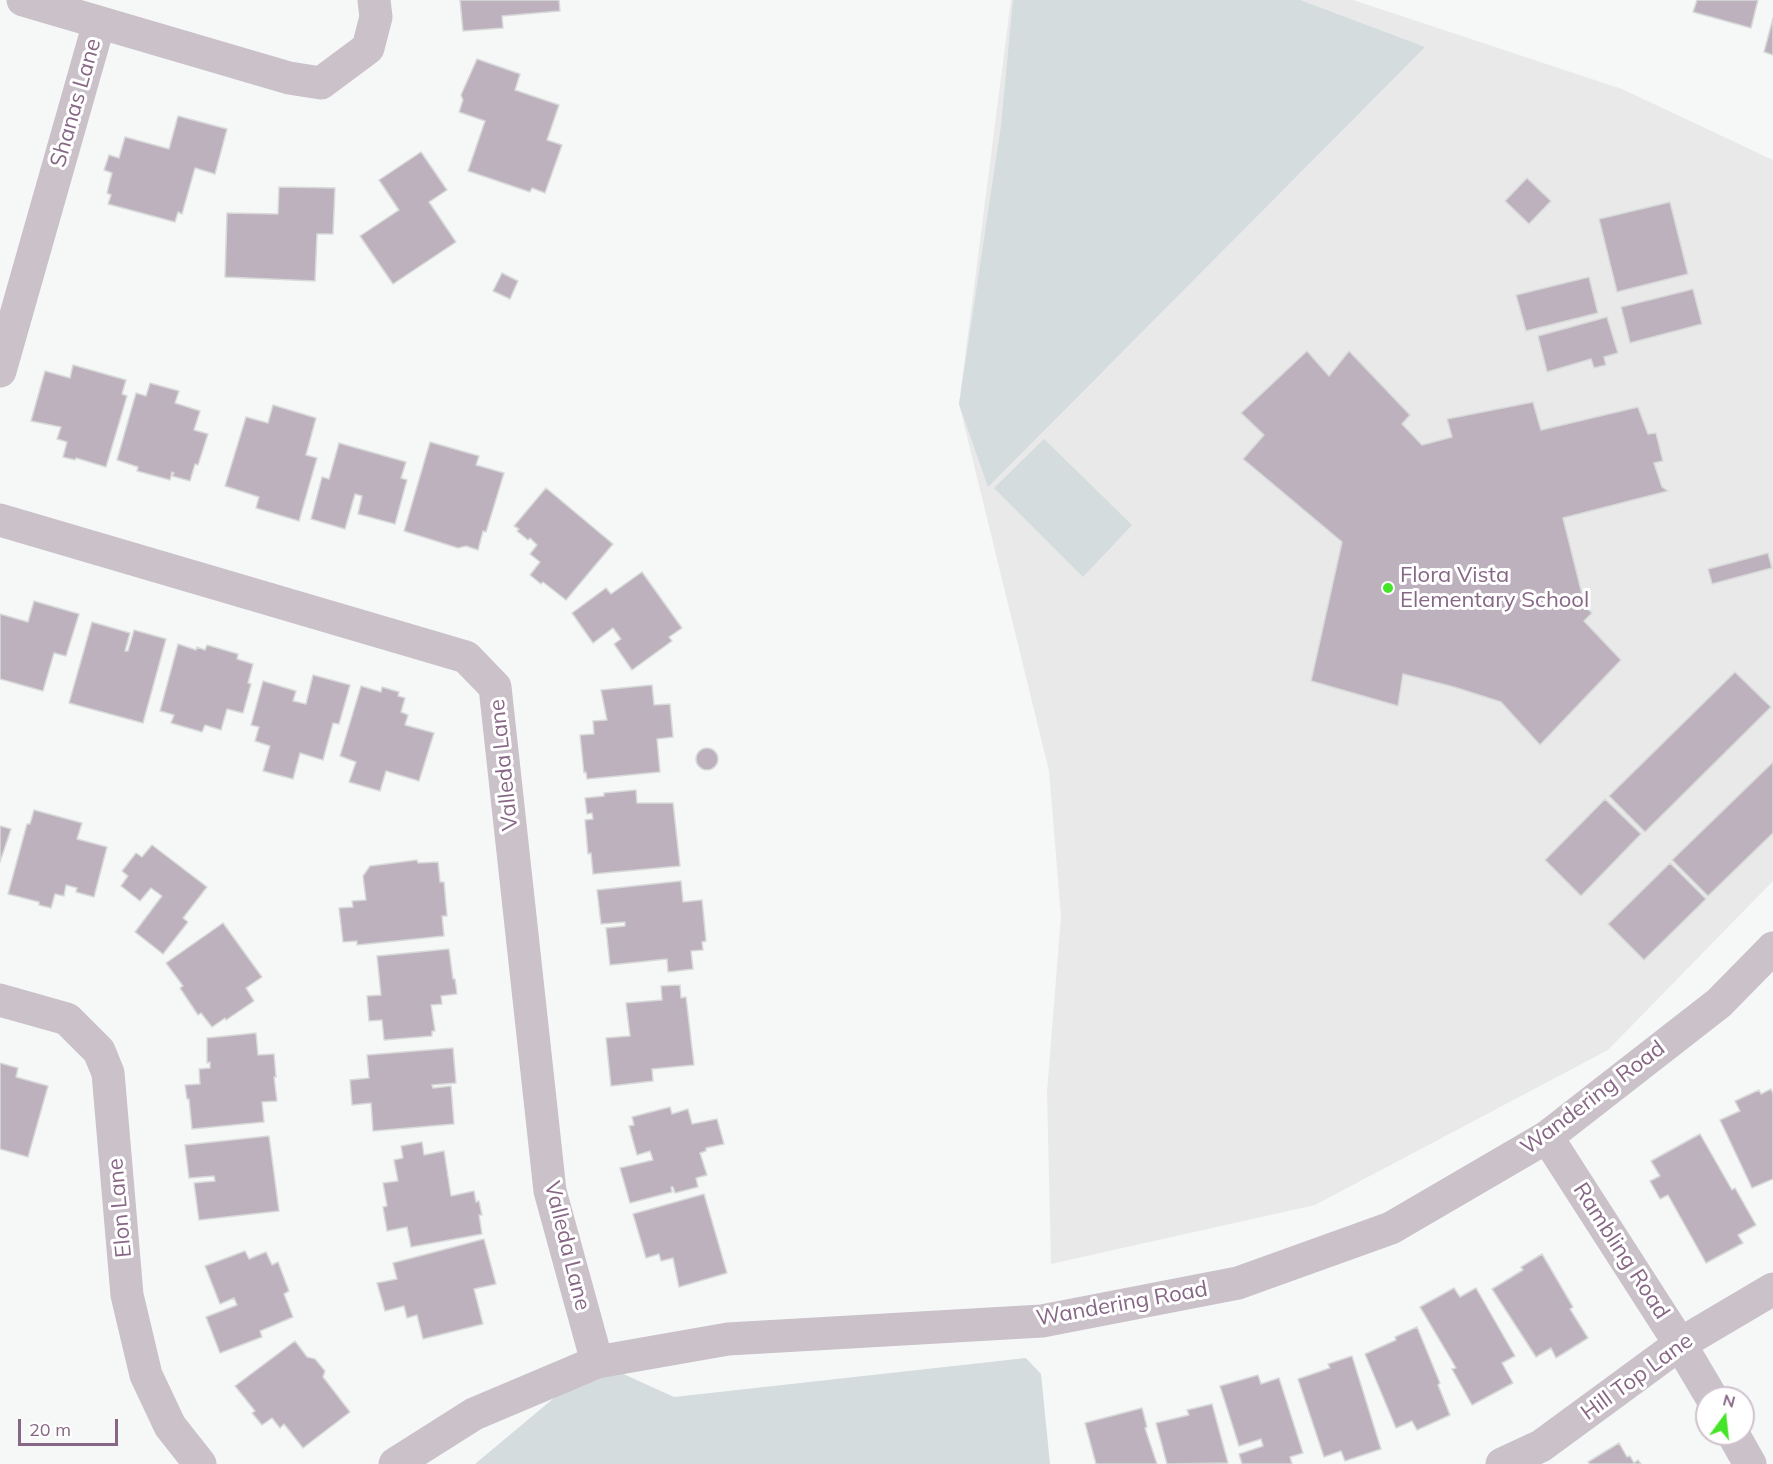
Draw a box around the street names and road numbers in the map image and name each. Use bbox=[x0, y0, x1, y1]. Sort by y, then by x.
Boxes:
street label: Shanas Lane bbox=[45, 36, 107, 170]
street label: Valleda Lane bbox=[484, 698, 524, 832]
street label: Wandering Road bbox=[1516, 1035, 1670, 1161]
street label: Elon Lane bbox=[103, 1157, 137, 1259]
street label: Rambling Road bbox=[1567, 1178, 1675, 1324]
street label: Valleda Lane bbox=[538, 1179, 596, 1313]
street label: Wandering Road bbox=[1034, 1276, 1210, 1332]
street label: Hill Top Lane bbox=[1576, 1328, 1698, 1426]

